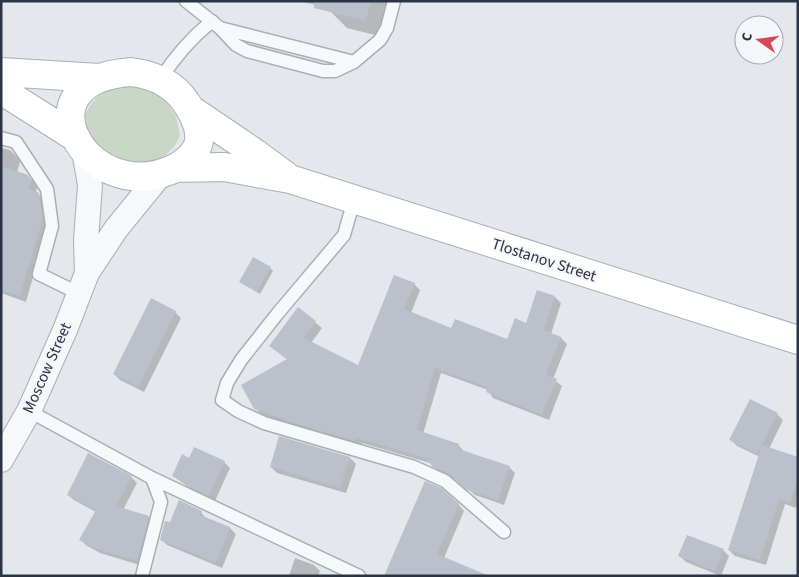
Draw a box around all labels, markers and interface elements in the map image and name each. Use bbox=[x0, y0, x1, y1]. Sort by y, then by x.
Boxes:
north arrow bbox=[734, 15, 784, 65]
text: С bbox=[737, 31, 758, 43]
street label: Tlostanov Street bbox=[489, 233, 600, 287]
street label: Moscow Street bbox=[17, 319, 77, 417]

